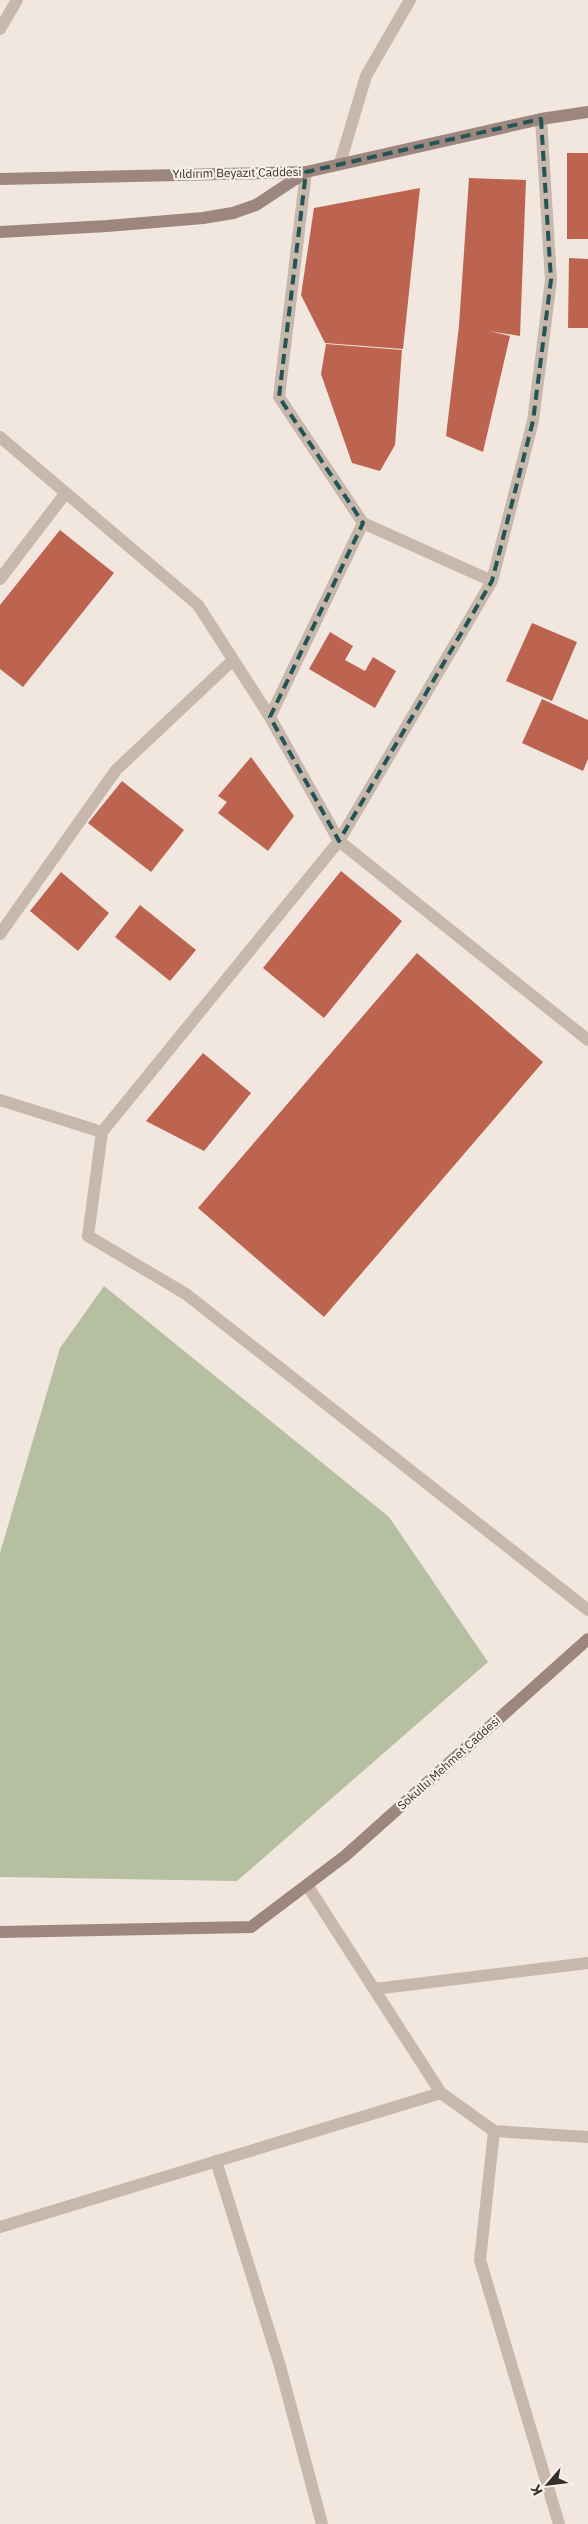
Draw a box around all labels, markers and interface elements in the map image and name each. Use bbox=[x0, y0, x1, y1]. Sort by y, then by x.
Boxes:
street label: Yıldırım Beyazıt Caddesi bbox=[172, 164, 302, 181]
street label: Sokullu Mehmet Caddesi bbox=[394, 1712, 503, 1813]
north arrow bbox=[523, 2459, 573, 2509]
text: K bbox=[526, 2481, 547, 2499]

